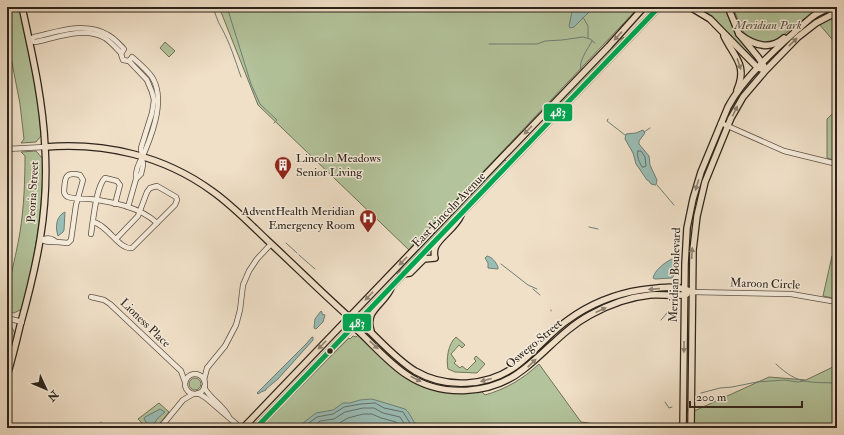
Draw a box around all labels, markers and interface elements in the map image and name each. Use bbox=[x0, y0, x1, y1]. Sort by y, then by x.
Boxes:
park label: Meridian Park bbox=[733, 18, 802, 33]
one-way arrow bbox=[613, 31, 623, 41]
one-way arrow bbox=[788, 37, 798, 47]
one-way arrow bbox=[736, 59, 742, 71]
line badge: 483 bbox=[543, 103, 573, 122]
one-way arrow bbox=[732, 105, 738, 117]
text: 483 bbox=[549, 106, 566, 120]
one-way arrow bbox=[524, 126, 533, 135]
place label: Lincoln Meadows Senior Living bbox=[296, 151, 381, 180]
building icon: Lincoln Meadows Senior Living bbox=[273, 155, 293, 180]
street label: Peoria Street bbox=[24, 161, 42, 223]
street label: East Lincoln Avenue bbox=[409, 169, 489, 251]
one-way arrow bbox=[694, 179, 700, 191]
place label: AdventHealth Meridian Emergency Room bbox=[241, 204, 356, 233]
hospital icon: AdventHealth Meridian Emergency Room bbox=[358, 208, 378, 233]
street label: Meridian Boulevard bbox=[666, 227, 684, 323]
one-way arrow bbox=[689, 247, 696, 259]
one-way arrow bbox=[398, 256, 407, 266]
street label: Maroon Circle bbox=[730, 275, 800, 293]
one-way arrow bbox=[648, 285, 660, 292]
one-way arrow bbox=[364, 291, 374, 301]
street label: Lioness Place bbox=[117, 295, 173, 351]
one-way arrow bbox=[595, 307, 607, 313]
line badge: 483 bbox=[342, 313, 372, 332]
street label: Oswego Street bbox=[503, 316, 565, 372]
text: 483 bbox=[348, 317, 365, 331]
one-way arrow bbox=[317, 340, 327, 350]
one-way arrow bbox=[369, 340, 379, 350]
one-way arrow bbox=[680, 341, 687, 353]
unlabelled marker bbox=[325, 346, 335, 356]
one-way arrow bbox=[527, 358, 537, 367]
north arrow bbox=[26, 369, 66, 409]
one-way arrow bbox=[410, 376, 421, 383]
one-way arrow bbox=[480, 377, 492, 383]
scale bar bbox=[690, 383, 802, 409]
text: N bbox=[44, 387, 62, 404]
text: 200 m bbox=[696, 390, 727, 405]

